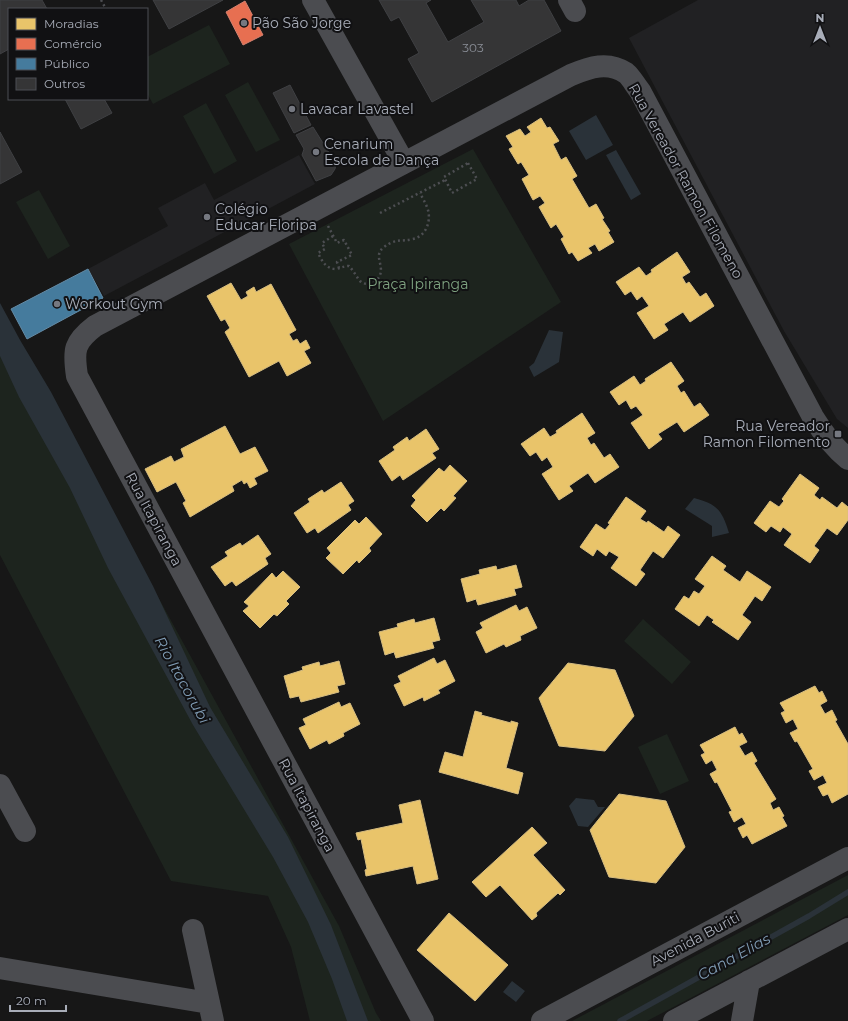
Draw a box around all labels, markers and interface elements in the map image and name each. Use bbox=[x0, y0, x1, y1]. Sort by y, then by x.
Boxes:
legend bbox=[8, 8, 148, 100]
north arrow bbox=[800, 8, 840, 48]
text: N bbox=[816, 11, 824, 25]
place label: Pão São Jorge bbox=[252, 14, 351, 32]
text: Moradias bbox=[44, 16, 99, 31]
marker: Pão São Jorge bbox=[239, 18, 249, 28]
text: Comércio bbox=[44, 36, 102, 51]
house number: 303 bbox=[462, 40, 484, 55]
text: Público bbox=[44, 56, 89, 71]
text: Outros bbox=[44, 76, 85, 91]
street label: Rua Vereador Ramon Filomeno bbox=[625, 80, 747, 282]
place label: Lavacar Lavastel bbox=[300, 100, 414, 118]
marker: Lavacar Lavastel bbox=[287, 104, 297, 114]
place label: Cenarium Escola de Dança bbox=[324, 135, 439, 169]
marker: Cenarium Escola de Dança bbox=[311, 147, 321, 157]
place label: Colégio Educar Floripa bbox=[215, 200, 317, 234]
marker: Colégio Educar Floripa bbox=[202, 212, 212, 222]
park label: Praça Ipiranga bbox=[368, 275, 468, 293]
place label: Workout Gym bbox=[65, 295, 163, 313]
marker: Workout Gym bbox=[52, 299, 62, 309]
place label: Rua Vereador Ramon Filomento bbox=[703, 417, 830, 451]
marker: Rua Vereador Ramon Filomento bbox=[833, 429, 843, 439]
street label: Rua Itapiranga bbox=[122, 469, 186, 569]
water label: Rio Itacorubi bbox=[151, 633, 215, 728]
street label: Rua Itapiranga bbox=[275, 755, 339, 855]
street label: Avenida Buriti bbox=[647, 908, 743, 970]
water label: Cana Elias bbox=[694, 928, 774, 984]
scale bar bbox=[10, 987, 66, 1013]
text: 20 m bbox=[16, 993, 47, 1008]

